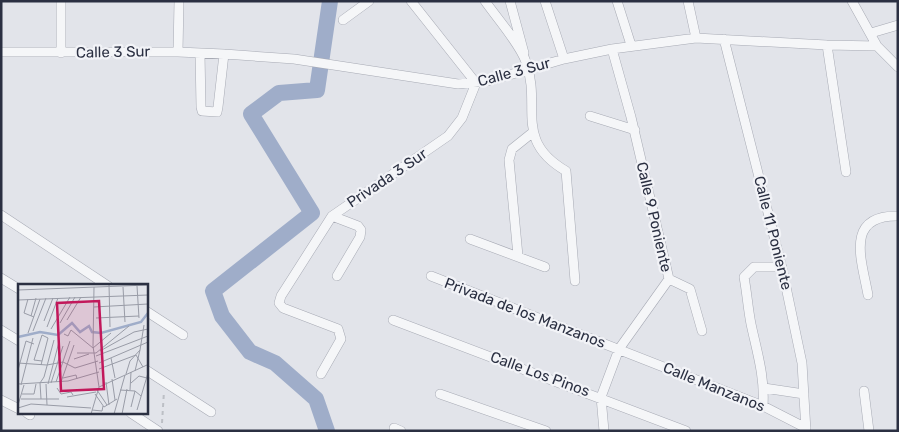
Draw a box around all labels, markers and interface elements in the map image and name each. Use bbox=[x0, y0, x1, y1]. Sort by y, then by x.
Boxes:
street label: Calle 3 Sur bbox=[76, 42, 151, 62]
street label: Calle 3 Sur bbox=[476, 54, 553, 90]
street label: Privada 3 Sur bbox=[343, 144, 431, 211]
street label: Calle 9 Poniente bbox=[633, 160, 675, 274]
street label: Calle 11 Poniente bbox=[750, 174, 796, 292]
street label: Privada de los Manzanos bbox=[442, 274, 608, 352]
inset map bbox=[18, 284, 148, 414]
street label: Calle Los Pinos bbox=[488, 348, 592, 400]
street label: Calle Manzanos bbox=[660, 358, 768, 416]

